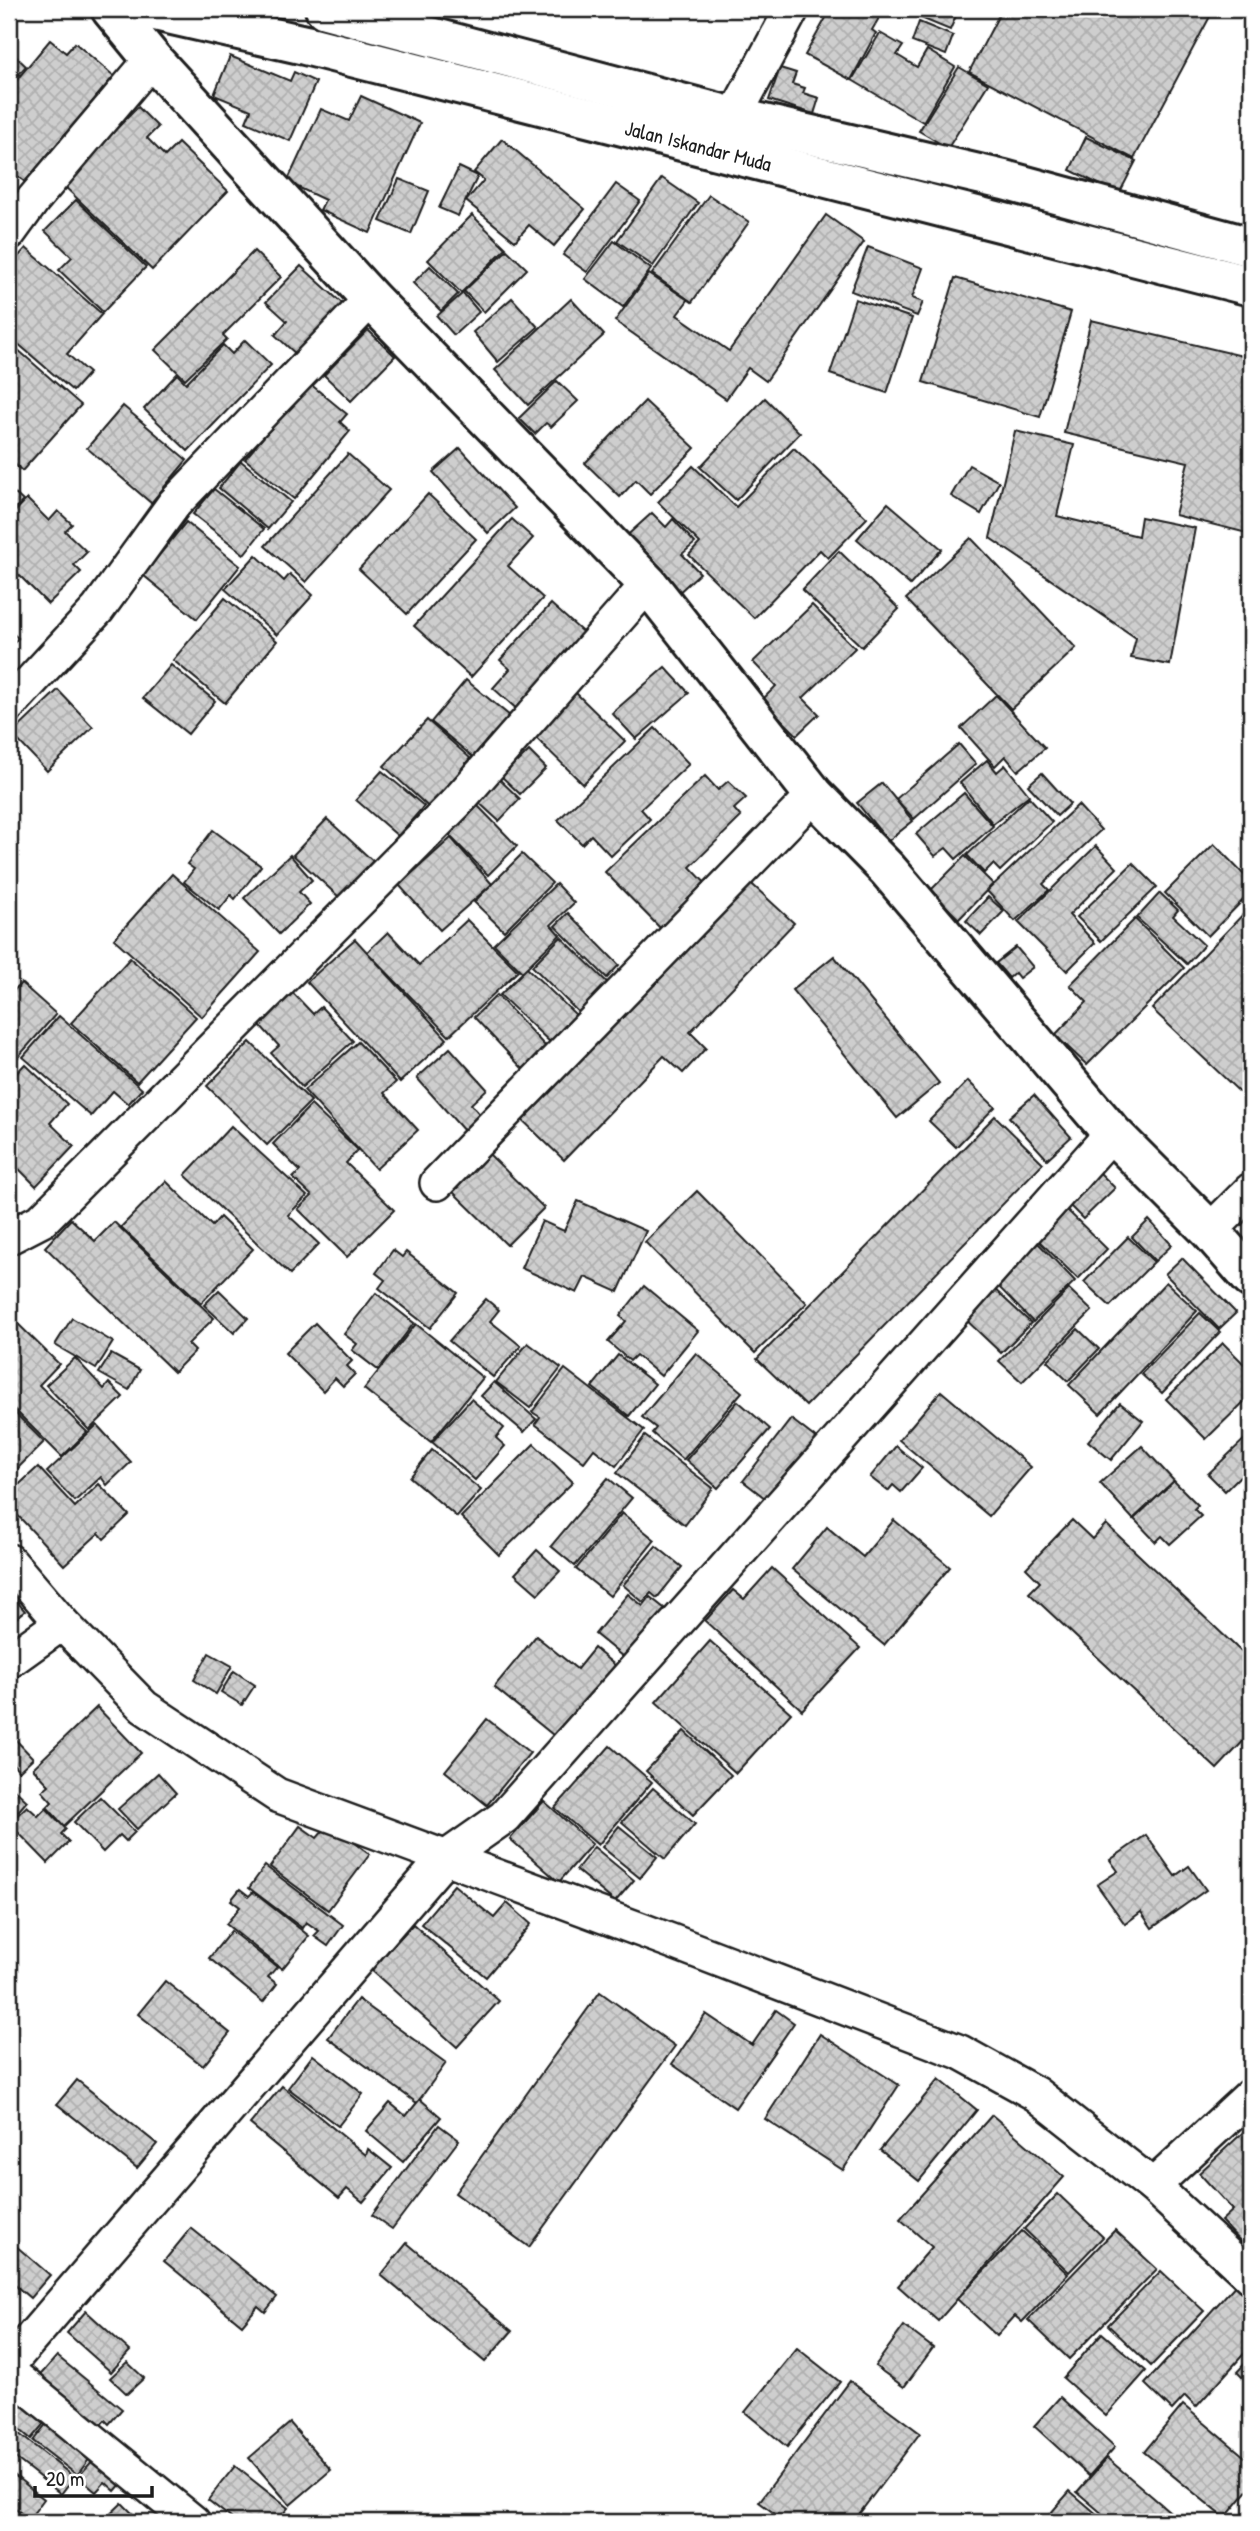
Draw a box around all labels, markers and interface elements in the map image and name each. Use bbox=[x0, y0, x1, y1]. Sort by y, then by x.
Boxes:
street label: Jalan Iskandar Muda bbox=[622, 113, 775, 178]
scale bar bbox=[35, 2454, 152, 2498]
text: 20 m bbox=[46, 2464, 84, 2493]

